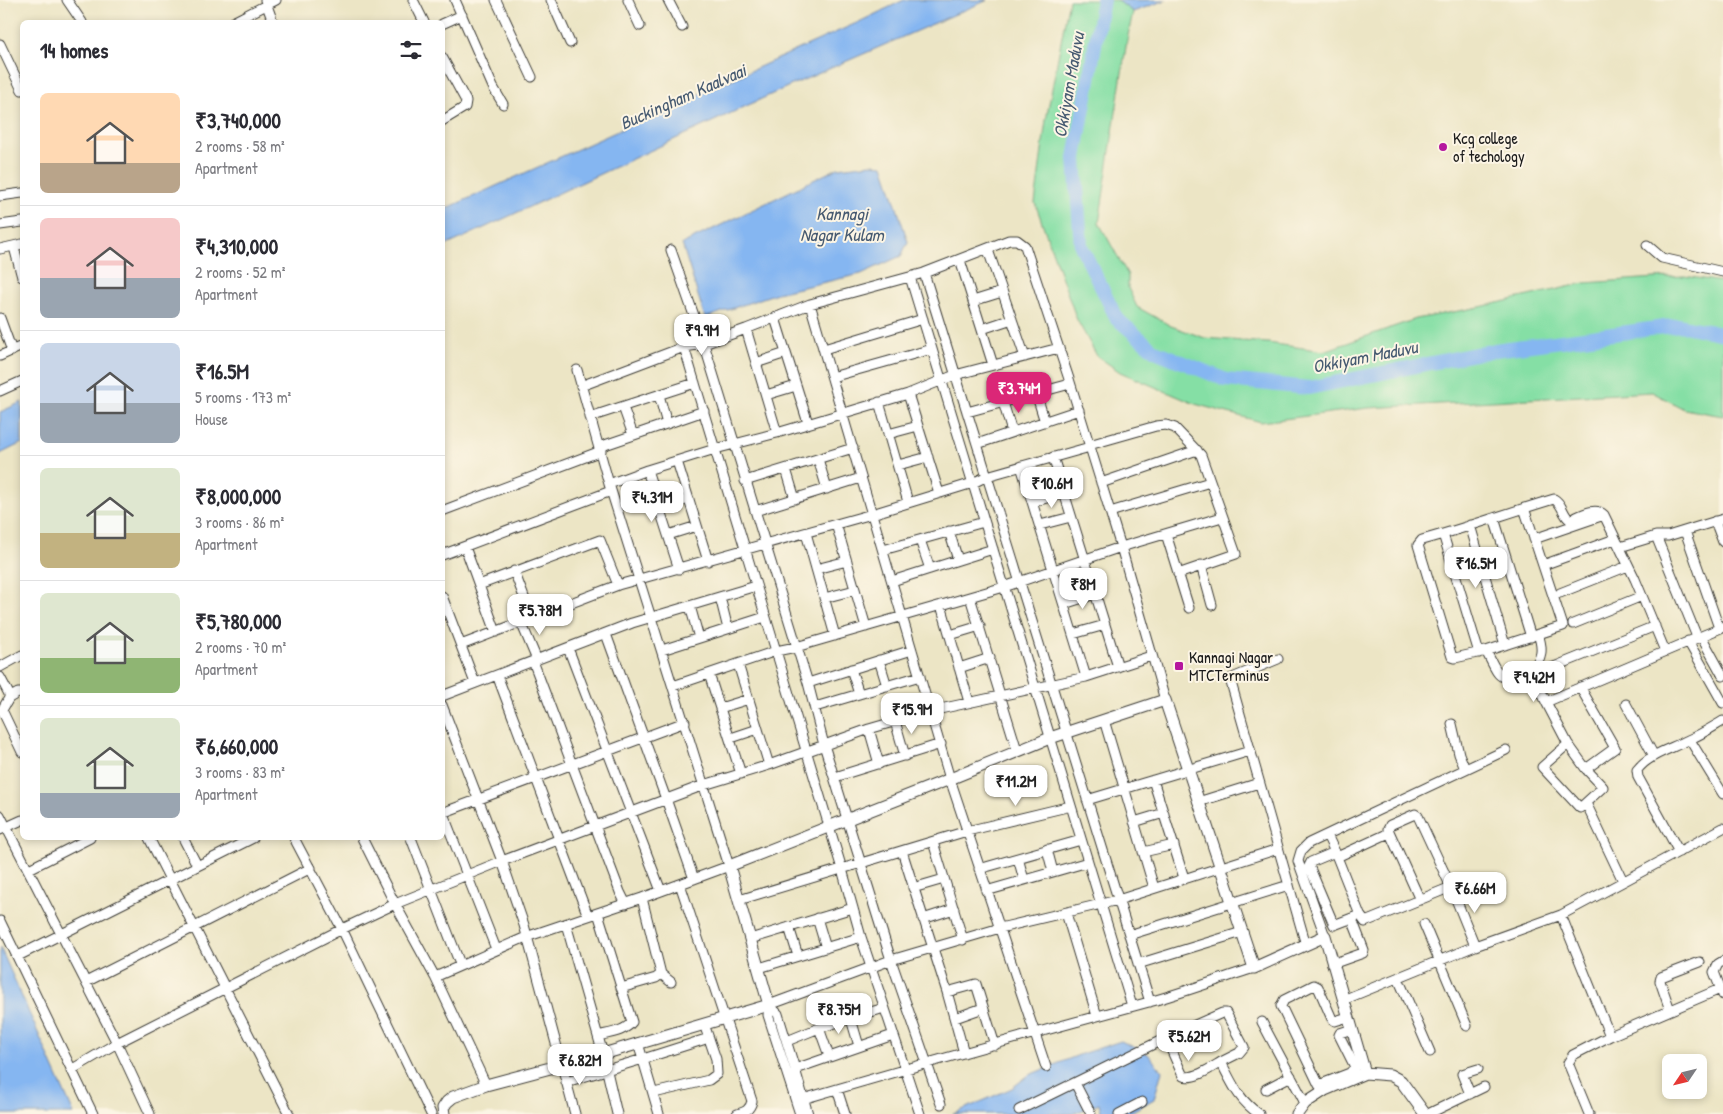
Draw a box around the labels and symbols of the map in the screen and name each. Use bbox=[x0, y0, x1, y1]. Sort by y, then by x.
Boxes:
water label: Okkiyam Maduvu bbox=[1047, 29, 1090, 139]
water label: Buckingham Kaalvaai bbox=[616, 57, 752, 136]
place label: Kcg college of techology bbox=[1453, 127, 1525, 167]
marker: Kcg college of techology bbox=[1437, 141, 1449, 153]
water label: Kannagi Nagar Kulam bbox=[800, 201, 884, 247]
pin: ₹9.9M bbox=[667, 314, 737, 356]
water label: Okkiyam Maduvu bbox=[1310, 334, 1421, 379]
pin: ₹3.74M bbox=[978, 372, 1060, 414]
pin: ₹10.6M bbox=[1011, 466, 1093, 509]
pin: ₹4.31M bbox=[611, 480, 693, 523]
pin: ₹16.5M bbox=[1435, 546, 1517, 589]
pin: ₹8M bbox=[1059, 568, 1107, 610]
pin: ₹5.78M bbox=[499, 594, 581, 636]
place label: Kannagi Nagar MTCTerminus bbox=[1189, 646, 1273, 686]
marker: Kannagi Nagar MTCTerminus bbox=[1173, 660, 1185, 672]
pin: ₹9.42M bbox=[1493, 660, 1575, 703]
pin: ₹15.9M bbox=[871, 692, 953, 735]
pin: ₹11.2M bbox=[975, 764, 1057, 807]
pin: ₹6.66M bbox=[1434, 872, 1516, 914]
pin: ₹8.75M bbox=[798, 992, 880, 1035]
pin: ₹5.62M bbox=[1148, 1020, 1230, 1062]
pin: ₹6.82M bbox=[539, 1044, 621, 1086]
north arrow bbox=[1662, 1054, 1708, 1099]

